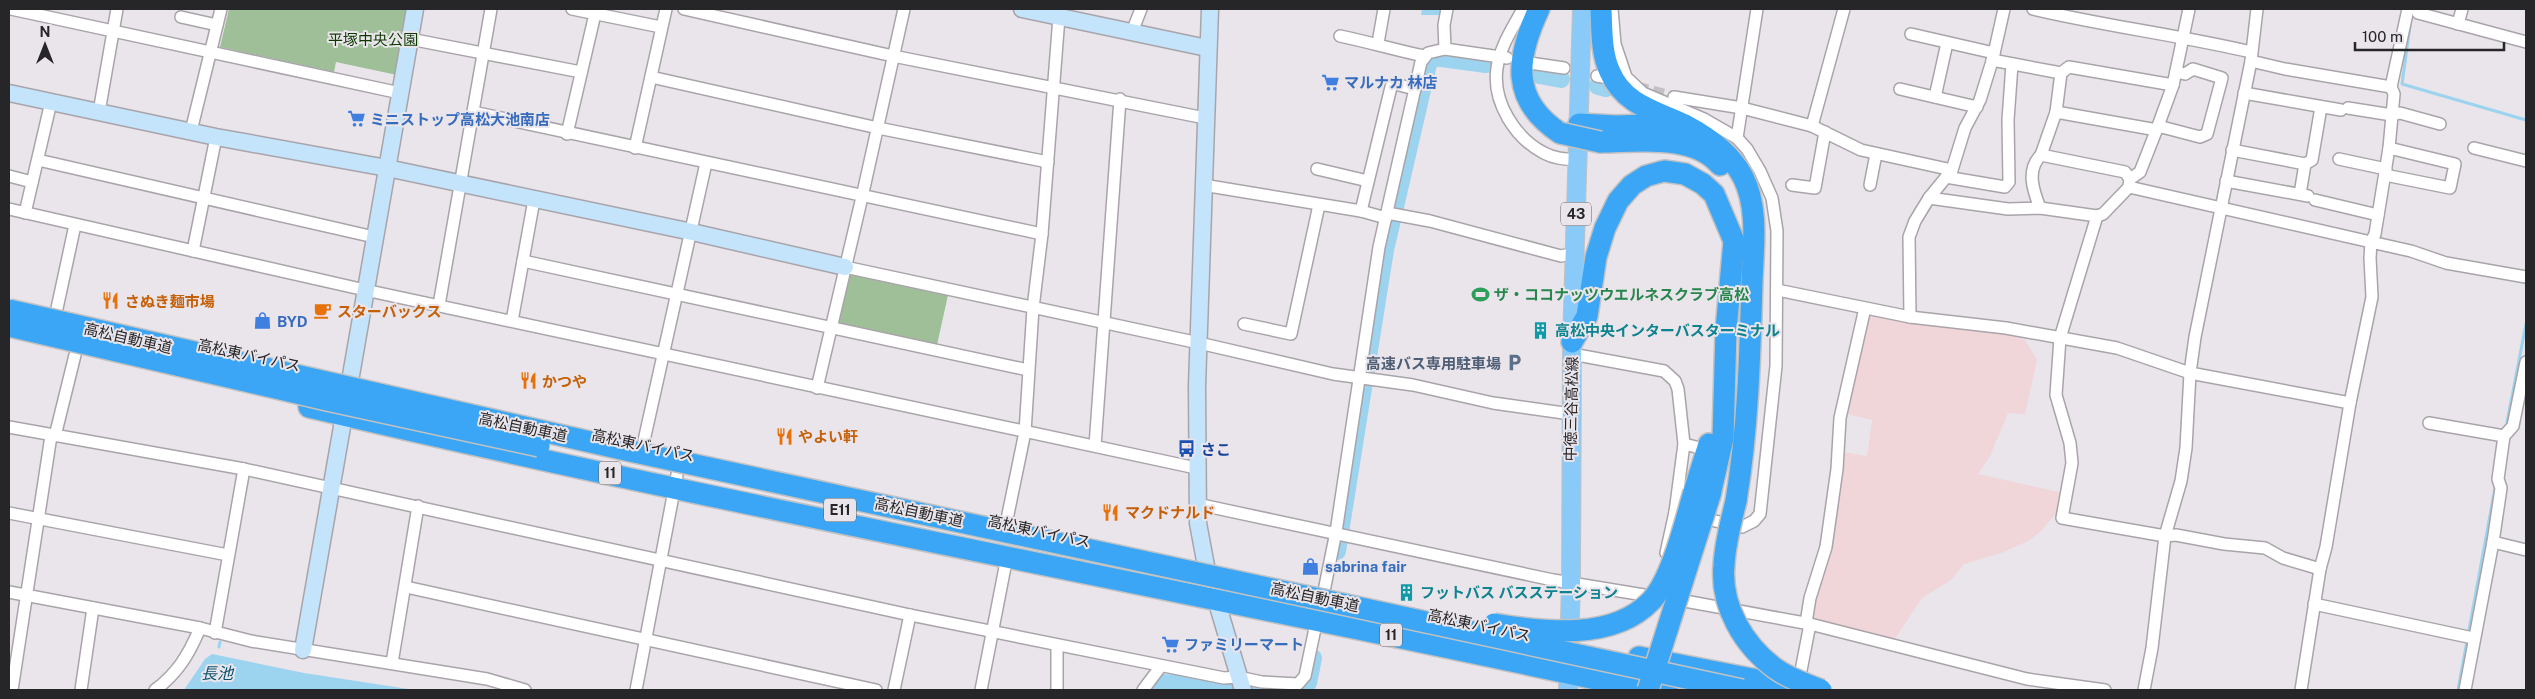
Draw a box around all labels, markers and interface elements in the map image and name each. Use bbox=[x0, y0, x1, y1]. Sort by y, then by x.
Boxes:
north arrow bbox=[20, 20, 70, 70]
scale bar bbox=[2355, 20, 2504, 52]
text: N bbox=[40, 24, 50, 40]
text: 100 m bbox=[2362, 28, 2403, 45]
park label: 平塚中央公園 bbox=[328, 31, 418, 48]
supermarket icon: マルナカ 林店 bbox=[1320, 72, 1340, 92]
place label: マルナカ 林店 bbox=[1344, 74, 1437, 91]
supermarket icon: ミニストップ高松大池南店 bbox=[346, 109, 366, 129]
place label: ミニストップ高松大池南店 bbox=[370, 111, 550, 128]
road number: 43 bbox=[1561, 202, 1591, 225]
sports icon: ザ・ココナッツウエルネスクラブ高松 bbox=[1470, 284, 1490, 304]
place label: ザ・ココナッツウエルネスクラブ高松 bbox=[1494, 286, 1749, 303]
restaurant icon: さぬき麺市場 bbox=[101, 291, 121, 311]
place label: さぬき麺市場 bbox=[125, 293, 215, 310]
cafe icon: スターバックス bbox=[313, 301, 333, 321]
place label: スターバックス bbox=[337, 303, 441, 320]
shop icon: BYD bbox=[253, 311, 273, 331]
place label: BYD bbox=[277, 313, 308, 330]
street label: 高松自動車道 bbox=[82, 320, 174, 356]
building icon: 高松中央インターバスターミナル bbox=[1531, 320, 1551, 340]
place label: 高松中央インターバスターミナル bbox=[1555, 322, 1780, 339]
street label: 高松東バイパス bbox=[196, 336, 302, 374]
parking icon: 高速バス専用駐車場 bbox=[1505, 353, 1525, 373]
place label: 高速バス専用駐車場 bbox=[1366, 355, 1501, 372]
street label: 中徳三谷高松線 bbox=[1562, 356, 1580, 462]
restaurant icon: かつや bbox=[518, 371, 538, 391]
place label: かつや bbox=[542, 373, 587, 390]
street label: 高松自動車道 bbox=[477, 409, 569, 445]
street label: 高松東バイパス bbox=[590, 426, 696, 464]
restaurant icon: やよい軒 bbox=[774, 426, 794, 446]
place label: やよい軒 bbox=[798, 428, 858, 445]
bus stop icon: さこ bbox=[1177, 439, 1197, 459]
place label: さこ bbox=[1201, 441, 1231, 458]
road number: 11 bbox=[599, 462, 621, 484]
street label: 高松自動車道 bbox=[873, 494, 965, 530]
road number: E11 bbox=[824, 498, 856, 522]
restaurant icon: マクドナルド bbox=[1101, 502, 1121, 522]
place label: マクドナルド bbox=[1125, 504, 1215, 521]
street label: 高松東バイパス bbox=[986, 512, 1092, 550]
shop icon: sabrina fair bbox=[1301, 556, 1321, 576]
place label: sabrina fair bbox=[1325, 558, 1406, 575]
street label: 高松自動車道 bbox=[1269, 579, 1361, 615]
building icon: フットバス バスステーション bbox=[1396, 582, 1416, 602]
place label: フットバス バスステーション bbox=[1420, 584, 1618, 601]
street label: 高松東バイパス bbox=[1426, 606, 1532, 644]
road number: 11 bbox=[1380, 624, 1402, 646]
supermarket icon: ファミリーマート bbox=[1160, 634, 1180, 654]
place label: ファミリーマート bbox=[1184, 636, 1304, 653]
water label: 長池 bbox=[201, 664, 235, 683]

